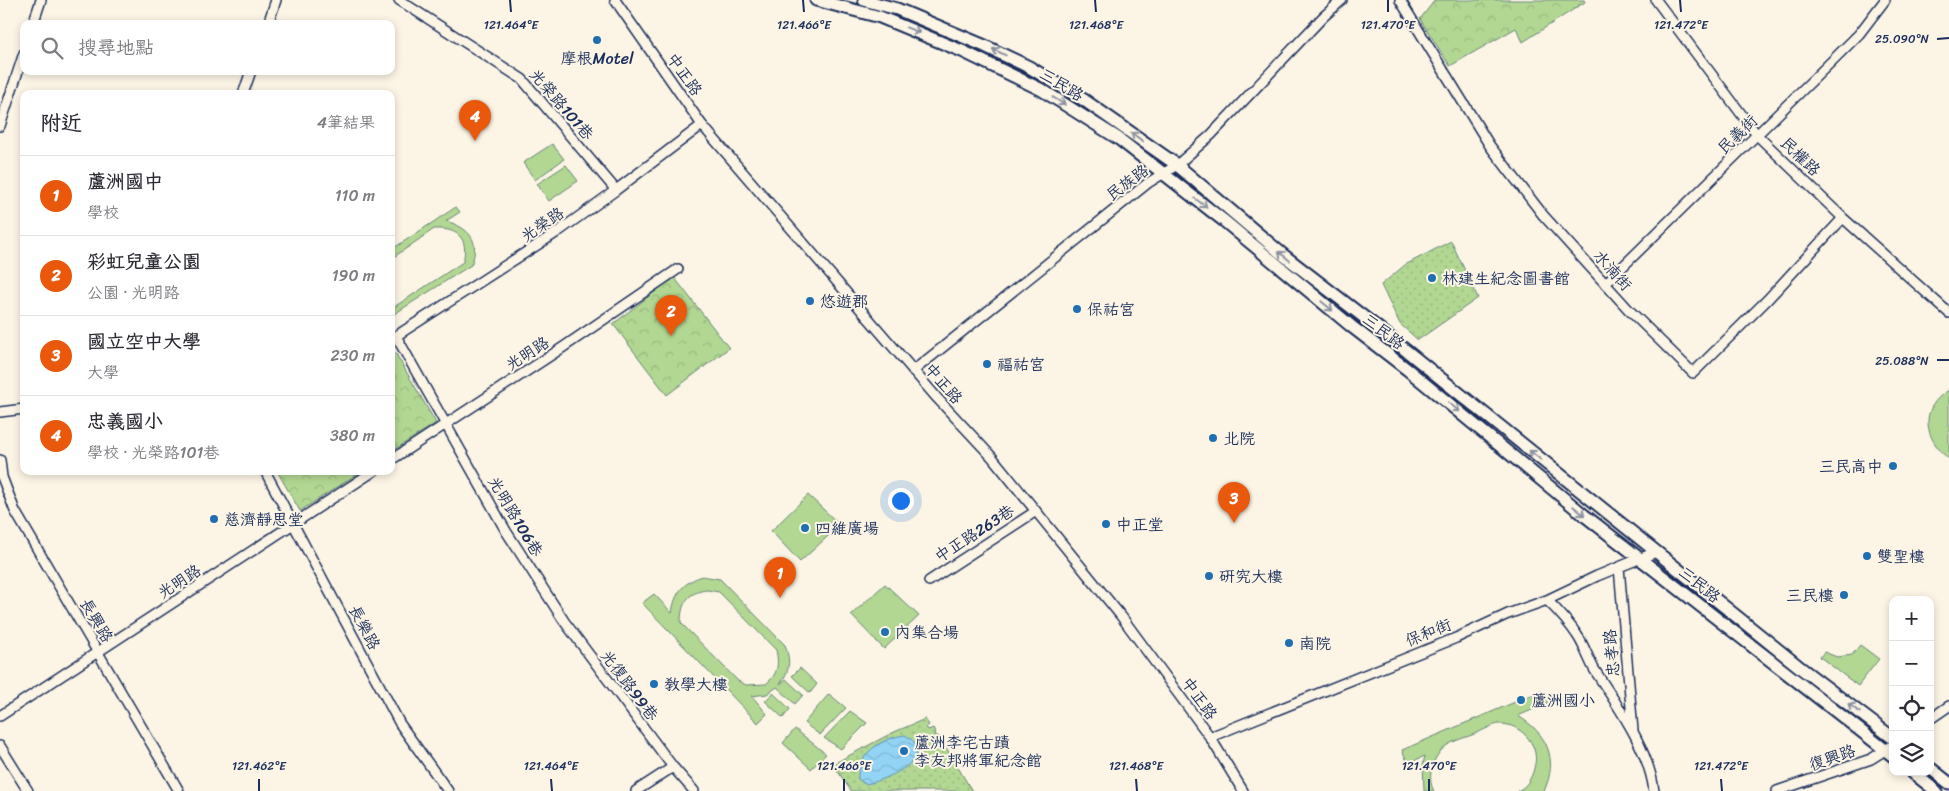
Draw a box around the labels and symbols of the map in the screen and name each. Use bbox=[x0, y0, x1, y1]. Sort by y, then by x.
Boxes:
text: 121.464°E bbox=[484, 14, 540, 36]
text: 121.466°E bbox=[777, 14, 832, 36]
text: 121.468°E bbox=[1069, 14, 1124, 36]
text: 121.470°E bbox=[1361, 14, 1417, 36]
text: 121.472°E bbox=[1654, 14, 1709, 36]
one-way arrow bbox=[905, 26, 920, 35]
text: 25.090°N bbox=[1875, 28, 1930, 50]
marker: 摩根Motel bbox=[591, 34, 603, 46]
place label: 摩根Motel bbox=[561, 44, 634, 73]
street label: 中正路 bbox=[659, 46, 710, 102]
one-way arrow bbox=[992, 47, 1007, 56]
street label: 三民路 bbox=[1034, 60, 1090, 109]
street label: 光榮路101巷 bbox=[522, 62, 601, 147]
one-way arrow bbox=[1052, 96, 1066, 106]
pin: 4 bbox=[459, 100, 491, 141]
street label: 民義街 bbox=[1710, 107, 1765, 161]
street label: 民權路 bbox=[1773, 129, 1828, 183]
one-way arrow bbox=[1130, 132, 1144, 142]
street label: 民族路 bbox=[1099, 156, 1155, 208]
one-way arrow bbox=[1194, 198, 1207, 209]
street label: 光榮路 bbox=[514, 199, 570, 250]
street label: 水湳街 bbox=[1586, 243, 1639, 298]
one-way arrow bbox=[1278, 250, 1291, 261]
place label: 林建生紀念圖書館 bbox=[1442, 264, 1570, 293]
marker: 林建生紀念圖書館 bbox=[1426, 272, 1438, 284]
place label: 悠遊郡 bbox=[820, 287, 868, 316]
pin: 2 bbox=[655, 295, 687, 336]
marker: 悠遊郡 bbox=[804, 295, 816, 307]
place label: 保祐宮 bbox=[1087, 295, 1135, 324]
one-way arrow bbox=[1320, 301, 1333, 312]
marker: 保祐宮 bbox=[1071, 303, 1083, 315]
street label: 三民路 bbox=[1356, 305, 1412, 357]
street label: 光明路 bbox=[499, 328, 555, 379]
place label: 福祐宮 bbox=[997, 350, 1045, 379]
text: 25.088°N bbox=[1875, 350, 1929, 372]
street label: 中正路 bbox=[917, 356, 970, 411]
marker: 福祐宮 bbox=[981, 358, 993, 370]
one-way arrow bbox=[1447, 402, 1460, 413]
place label: 北院 bbox=[1223, 424, 1255, 453]
marker: 北院 bbox=[1207, 432, 1219, 444]
one-way arrow bbox=[1529, 449, 1542, 460]
place label: 三民高中 bbox=[1819, 452, 1883, 481]
marker: 三民高中 bbox=[1887, 460, 1899, 472]
street label: 光明路106巷 bbox=[480, 470, 551, 562]
pin: 3 bbox=[1218, 482, 1250, 523]
your location bbox=[888, 488, 914, 514]
street label: 中正路263巷 bbox=[928, 496, 1020, 570]
place label: 慈濟靜思堂 bbox=[224, 505, 304, 534]
one-way arrow bbox=[1572, 505, 1585, 516]
place label: 中正堂 bbox=[1116, 510, 1164, 539]
marker: 慈濟靜思堂 bbox=[208, 513, 220, 525]
place label: 四維廣場 bbox=[815, 514, 879, 543]
marker: 中正堂 bbox=[1100, 518, 1112, 530]
marker: 四維廣場 bbox=[799, 522, 811, 534]
place label: 雙聖樓 bbox=[1877, 542, 1925, 571]
marker: 雙聖樓 bbox=[1861, 550, 1873, 562]
street label: 光明路 bbox=[151, 556, 207, 607]
pin: 1 bbox=[764, 557, 796, 598]
street label: 三民路 bbox=[1672, 558, 1728, 611]
place label: 研究大樓 bbox=[1219, 562, 1283, 591]
marker: 研究大樓 bbox=[1203, 570, 1215, 582]
place label: 三民樓 bbox=[1786, 581, 1834, 610]
marker: 三民樓 bbox=[1838, 589, 1850, 601]
street label: 長興路 bbox=[72, 592, 121, 648]
street label: 長樂路 bbox=[340, 599, 389, 655]
street label: 保和街 bbox=[1400, 610, 1456, 655]
place label: 內集合場 bbox=[895, 618, 959, 647]
marker: 內集合場 bbox=[879, 626, 891, 638]
street label: 忠孝路 bbox=[1595, 628, 1628, 678]
place label: 南院 bbox=[1299, 629, 1331, 658]
marker: 南院 bbox=[1283, 637, 1295, 649]
street label: 光復路99巷 bbox=[593, 643, 666, 727]
place label: 教學大樓 bbox=[664, 670, 728, 699]
street label: 中正路 bbox=[1174, 670, 1225, 726]
marker: 教學大樓 bbox=[648, 678, 660, 690]
place label: 蘆洲國小 bbox=[1531, 686, 1595, 715]
marker: 蘆洲國小 bbox=[1515, 694, 1527, 706]
one-way arrow bbox=[1848, 703, 1861, 714]
place label: 蘆洲李宅古蹟 李友邦將軍紀念館 bbox=[914, 728, 1042, 775]
street label: 復興路 bbox=[1805, 736, 1860, 779]
marker: 蘆洲李宅古蹟 李友邦將軍紀念館 bbox=[898, 745, 910, 757]
text: 121.462°E bbox=[232, 755, 287, 777]
text: 121.464°E bbox=[524, 755, 580, 777]
text: 121.466°E bbox=[817, 755, 872, 777]
text: 121.468°E bbox=[1109, 755, 1164, 777]
text: 121.470°E bbox=[1402, 755, 1458, 777]
text: 121.472°E bbox=[1694, 755, 1749, 777]

